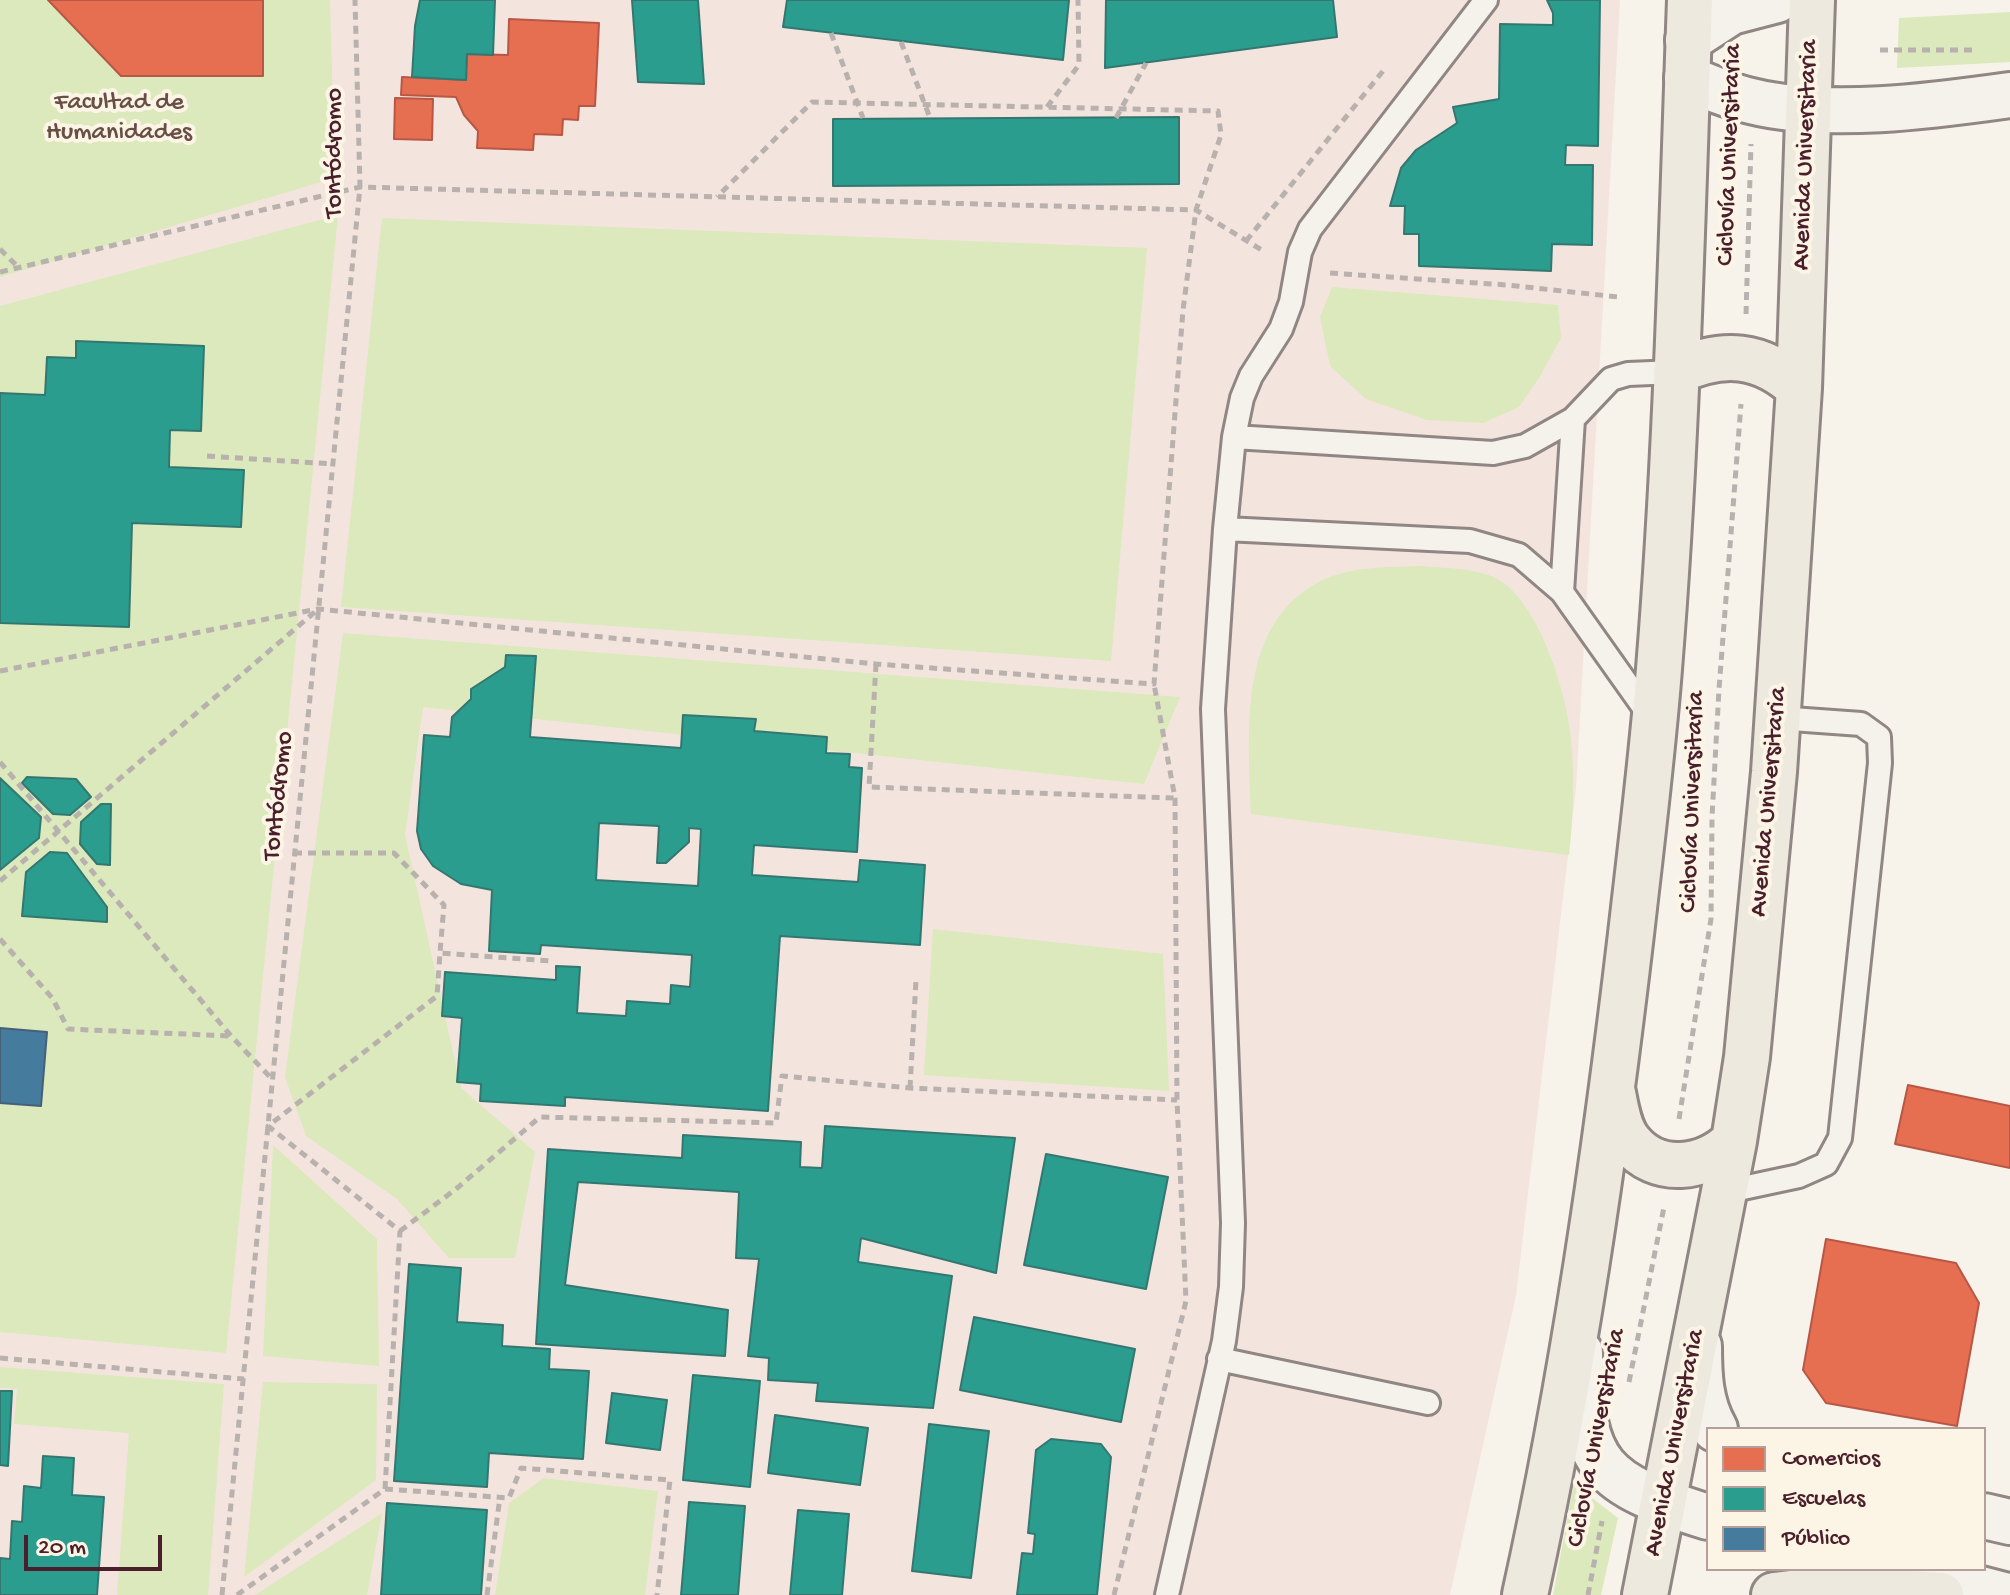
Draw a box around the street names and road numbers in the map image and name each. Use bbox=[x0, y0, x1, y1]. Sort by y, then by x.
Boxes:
street label: Avenida Universitaria bbox=[1787, 39, 1827, 271]
street label: Ciclovía Universitaria bbox=[1712, 43, 1750, 267]
street label: Tontódromo bbox=[320, 88, 352, 218]
street label: Avenida Universitaria bbox=[1744, 686, 1796, 918]
street label: Ciclovía Universitaria bbox=[1675, 690, 1713, 914]
street label: Tontódromo bbox=[258, 730, 302, 862]
street label: Ciclovía Universitaria bbox=[1561, 1326, 1635, 1550]
street label: Avenida Universitaria bbox=[1639, 1327, 1713, 1559]

